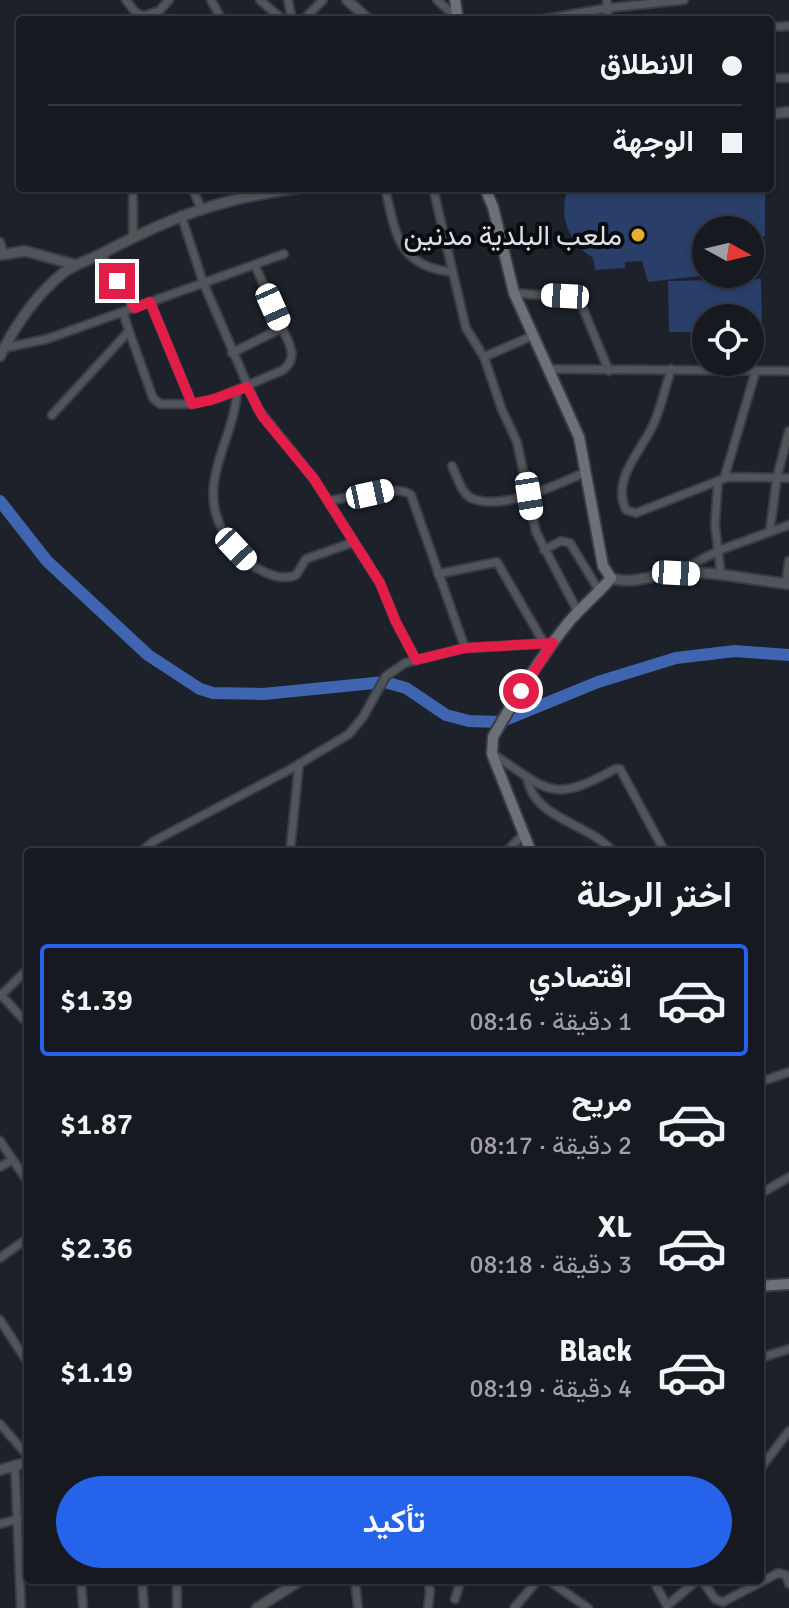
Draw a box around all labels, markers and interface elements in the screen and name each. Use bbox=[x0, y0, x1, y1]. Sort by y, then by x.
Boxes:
text: الانطلاق bbox=[600, 46, 694, 83]
text: الوجهة bbox=[612, 123, 694, 160]
north arrow bbox=[692, 216, 764, 288]
map controls bbox=[692, 216, 764, 376]
place label: ملعب البلدية مدنين bbox=[403, 219, 622, 253]
marker: ملعب البلدية مدنين bbox=[629, 226, 647, 244]
route end bbox=[99, 263, 135, 299]
car bbox=[252, 280, 294, 334]
car bbox=[540, 283, 590, 309]
button: locate bbox=[692, 304, 764, 376]
car bbox=[513, 470, 545, 522]
car bbox=[344, 477, 396, 511]
car bbox=[211, 523, 261, 575]
car bbox=[651, 560, 701, 586]
route start bbox=[503, 673, 539, 709]
text: اختر الرحلة bbox=[576, 873, 732, 918]
text: اقتصادي bbox=[529, 959, 632, 996]
icon: car bbox=[656, 964, 728, 1036]
text: $1.39 bbox=[60, 982, 133, 1019]
text: 1 دقيقة · 08:16 bbox=[470, 1006, 632, 1038]
text: مريح bbox=[572, 1083, 632, 1120]
icon: car bbox=[656, 1088, 728, 1160]
text: $1.87 bbox=[60, 1106, 133, 1143]
text: 2 دقيقة · 08:17 bbox=[470, 1130, 632, 1162]
text: XL bbox=[598, 1209, 632, 1246]
icon: car bbox=[656, 1212, 728, 1284]
text: $2.36 bbox=[60, 1230, 133, 1267]
text: 3 دقيقة · 08:18 bbox=[470, 1249, 632, 1281]
text: Black bbox=[559, 1333, 632, 1370]
icon: car bbox=[656, 1336, 728, 1408]
text: $1.19 bbox=[60, 1354, 133, 1391]
text: 4 دقيقة · 08:19 bbox=[470, 1373, 632, 1405]
button: تأكيد bbox=[56, 1476, 732, 1568]

